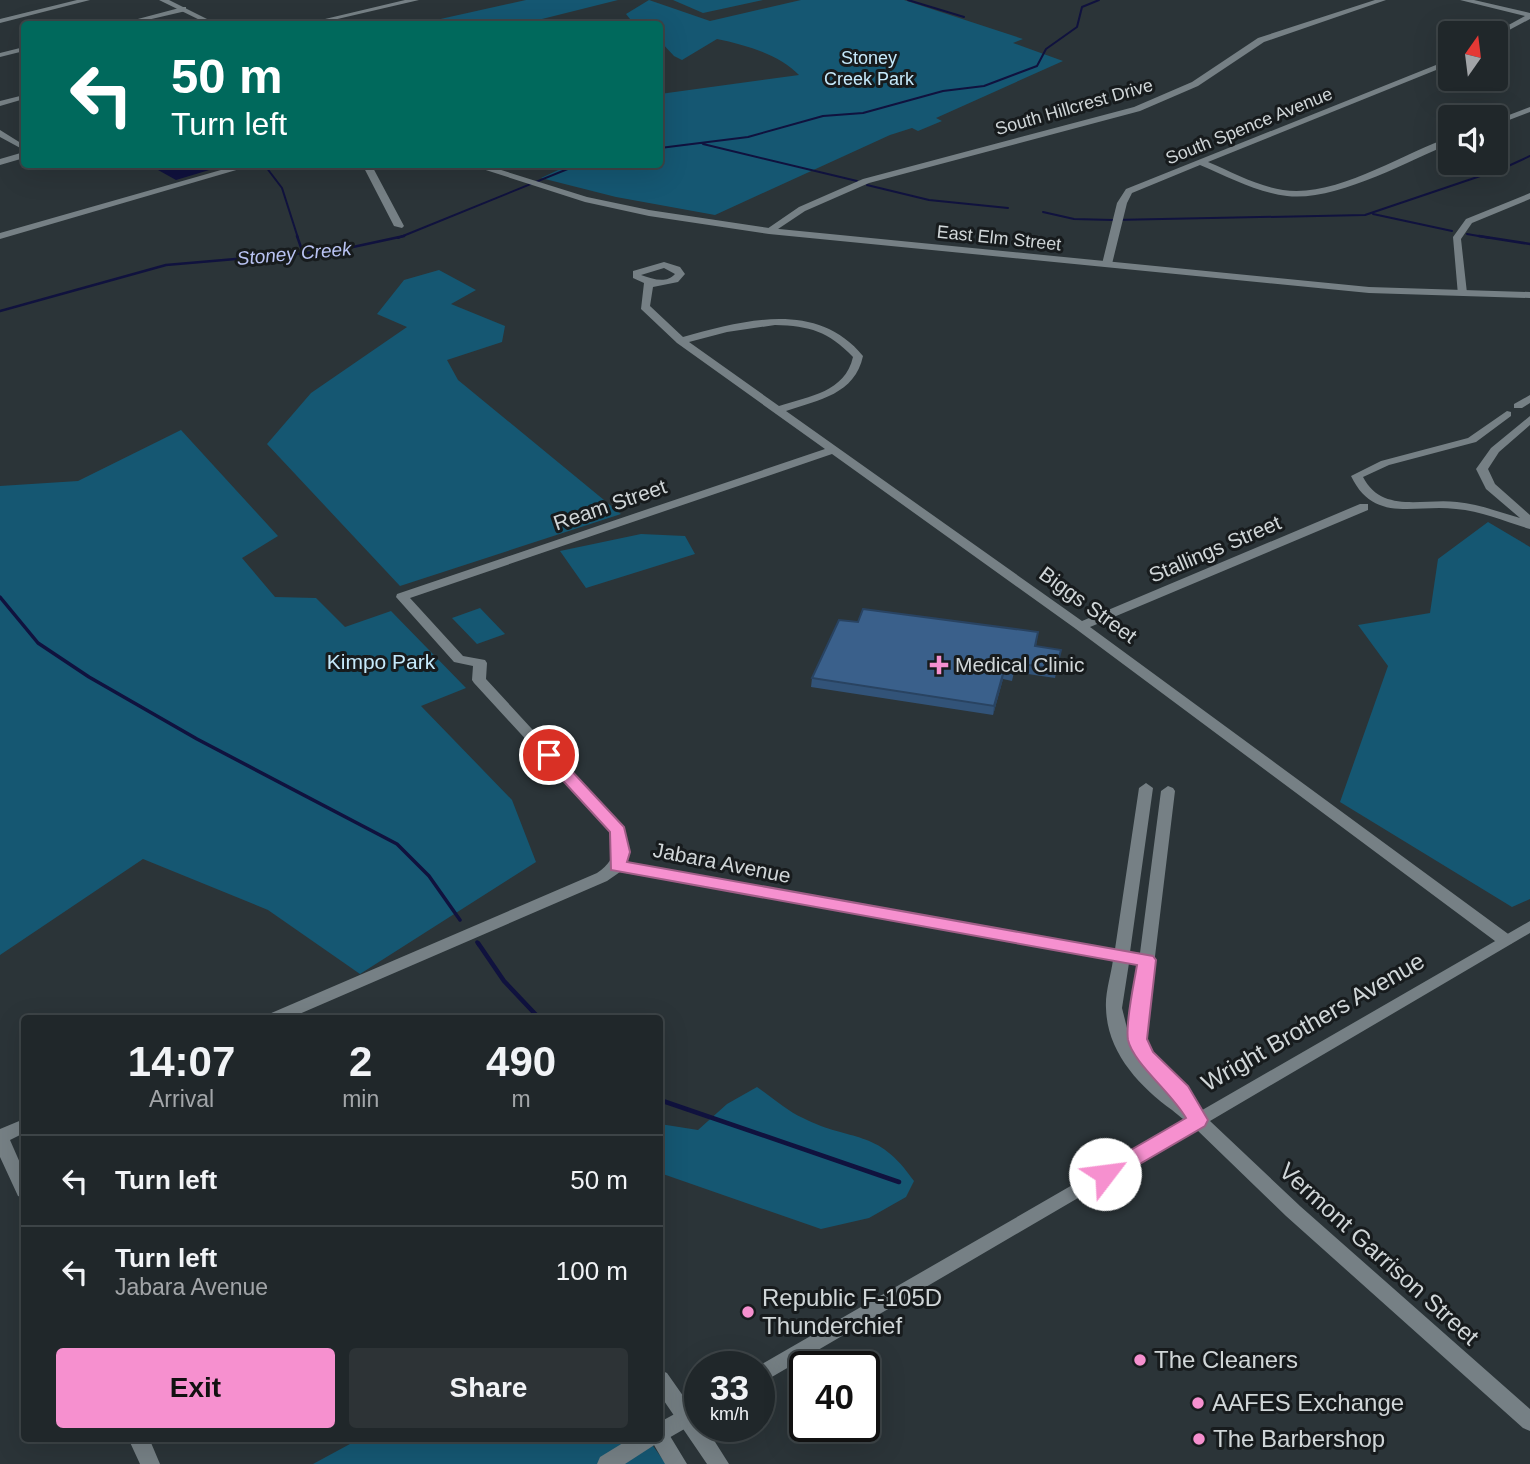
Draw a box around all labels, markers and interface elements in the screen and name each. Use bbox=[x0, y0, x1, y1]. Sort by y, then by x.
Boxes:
north arrow bbox=[1438, 21, 1508, 91]
map controls bbox=[1438, 21, 1508, 175]
park label: Stoney Creek Park bbox=[824, 48, 915, 89]
icon: left bbox=[56, 49, 147, 140]
text: 50 m bbox=[171, 49, 283, 103]
street label: South Hillcrest Drive bbox=[993, 75, 1155, 139]
street label: South Spence Avenue bbox=[1163, 83, 1335, 169]
button: sound bbox=[1438, 105, 1508, 175]
text: Turn left bbox=[171, 106, 287, 142]
street label: East Elm Street bbox=[936, 222, 1062, 254]
water label: Stoney Creek bbox=[236, 238, 354, 269]
street label: Ream Street bbox=[550, 474, 669, 535]
street label: Stallings Street bbox=[1145, 510, 1284, 587]
street label: Biggs Street bbox=[1035, 562, 1141, 648]
park label: Kimpo Park bbox=[327, 650, 436, 673]
place label: Medical Clinic bbox=[955, 653, 1085, 676]
marker: Medical Clinic bbox=[929, 655, 949, 675]
pin bbox=[519, 725, 579, 785]
icon: arrive bbox=[530, 736, 568, 774]
street label: Jabara Avenue bbox=[651, 838, 793, 887]
street label: Wright Brothers Avenue bbox=[1197, 947, 1429, 1096]
text: 14:07 bbox=[128, 1038, 235, 1085]
text: 2 bbox=[349, 1038, 372, 1085]
text: 490 bbox=[486, 1038, 556, 1085]
text: Arrival bbox=[149, 1086, 214, 1112]
text: min bbox=[342, 1086, 379, 1112]
text: m bbox=[512, 1086, 531, 1112]
position arrow bbox=[1068, 1137, 1142, 1211]
street label: Vermont Garrison Street bbox=[1274, 1157, 1485, 1350]
icon: left bbox=[56, 1162, 94, 1200]
text: Turn left bbox=[115, 1165, 217, 1195]
text: 50 m bbox=[570, 1165, 628, 1195]
text: Turn left bbox=[115, 1243, 217, 1273]
icon: left bbox=[56, 1253, 94, 1291]
text: 100 m bbox=[556, 1256, 628, 1286]
text: Jabara Avenue bbox=[115, 1274, 268, 1300]
place label: Republic F-105D Thunderchief bbox=[762, 1284, 942, 1339]
marker: Republic F-105D Thunderchief bbox=[740, 1304, 756, 1320]
place label: The Cleaners bbox=[1154, 1346, 1298, 1373]
button: Exit bbox=[56, 1348, 335, 1428]
button: Share bbox=[349, 1348, 628, 1428]
speed limit sign: 40 bbox=[789, 1351, 880, 1442]
marker: The Cleaners bbox=[1132, 1352, 1148, 1368]
text: 33 bbox=[710, 1368, 749, 1407]
place label: AAFES Exchange bbox=[1212, 1389, 1404, 1416]
marker: AAFES Exchange bbox=[1190, 1395, 1206, 1411]
text: km/h bbox=[710, 1404, 749, 1424]
place label: The Barbershop bbox=[1213, 1425, 1385, 1452]
marker: The Barbershop bbox=[1191, 1431, 1207, 1447]

